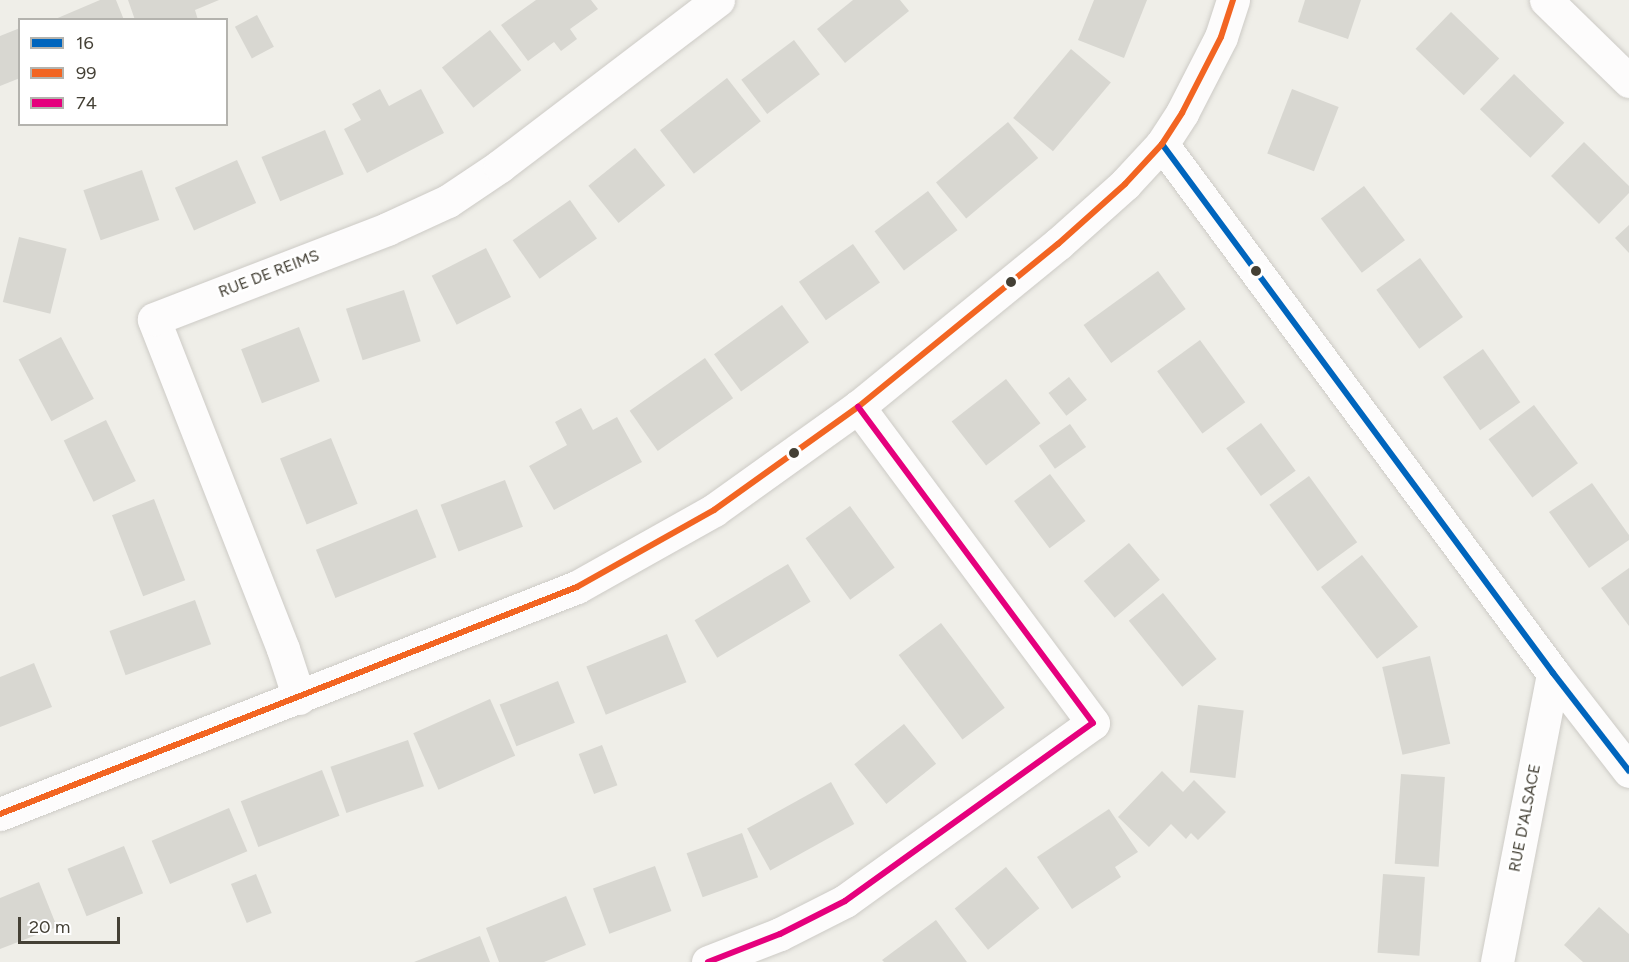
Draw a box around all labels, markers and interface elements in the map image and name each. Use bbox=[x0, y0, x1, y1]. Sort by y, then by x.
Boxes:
legend bbox=[18, 18, 228, 126]
text: 16 bbox=[76, 32, 94, 54]
text: 99 bbox=[76, 62, 96, 84]
text: 74 bbox=[76, 92, 97, 114]
street label: RUE DE REIMS bbox=[216, 246, 322, 302]
unlabelled marker bbox=[1250, 265, 1262, 277]
unlabelled marker bbox=[1005, 276, 1017, 288]
unlabelled marker bbox=[788, 447, 800, 459]
street label: RUE D'ALSACE bbox=[1505, 762, 1545, 874]
scale bar bbox=[21, 905, 123, 943]
text: 20 m bbox=[29, 916, 70, 938]

